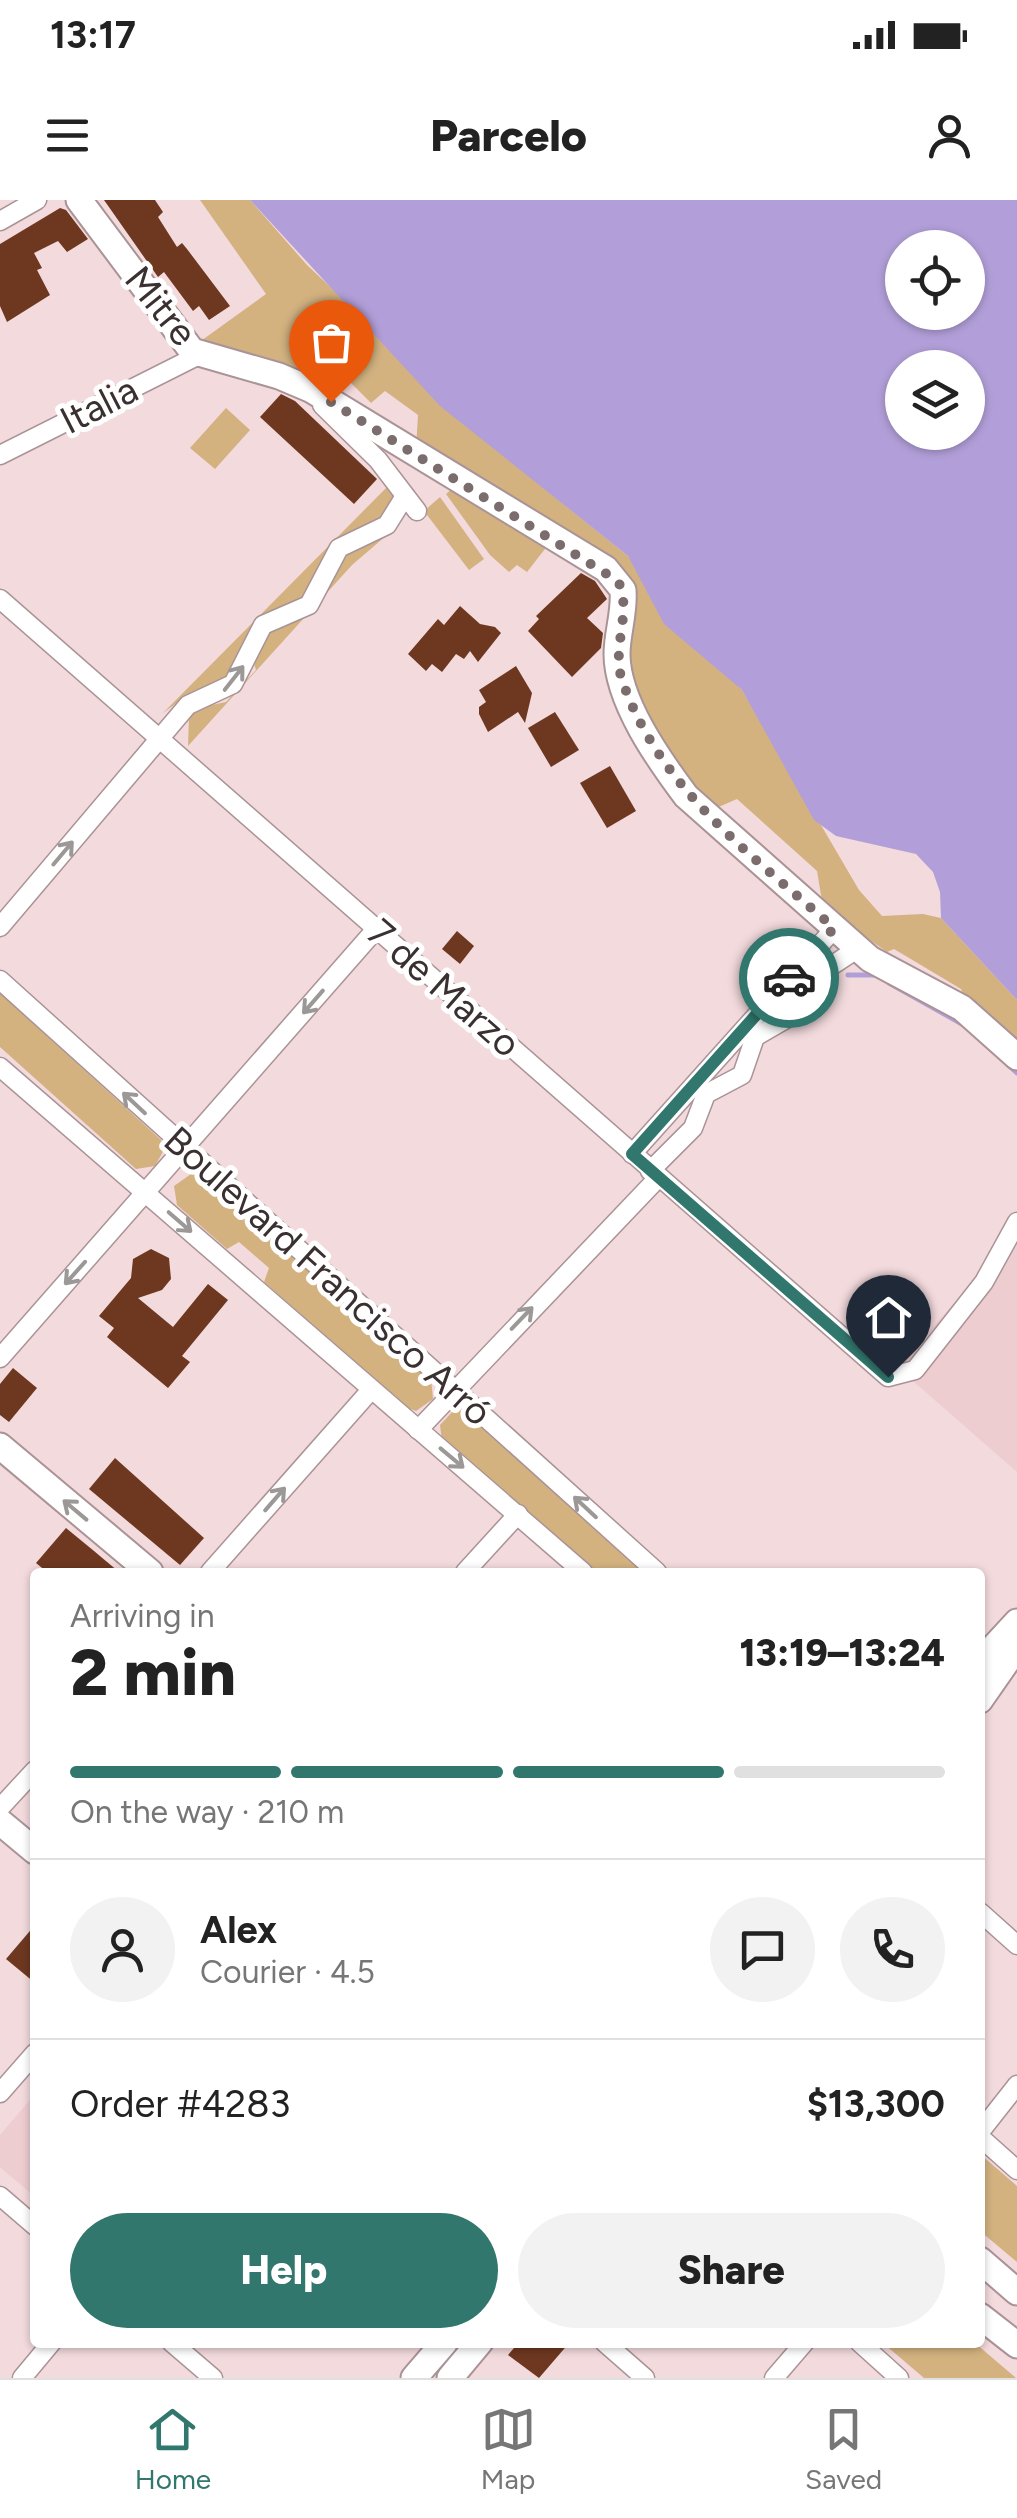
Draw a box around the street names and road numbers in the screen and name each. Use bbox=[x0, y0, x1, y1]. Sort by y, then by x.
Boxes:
street label: Mitre bbox=[115, 257, 207, 355]
street label: Italia bbox=[53, 366, 145, 444]
street label: 7 de Marzo bbox=[358, 909, 530, 1067]
street label: Boulevard Francisco Arró bbox=[155, 1117, 501, 1435]

